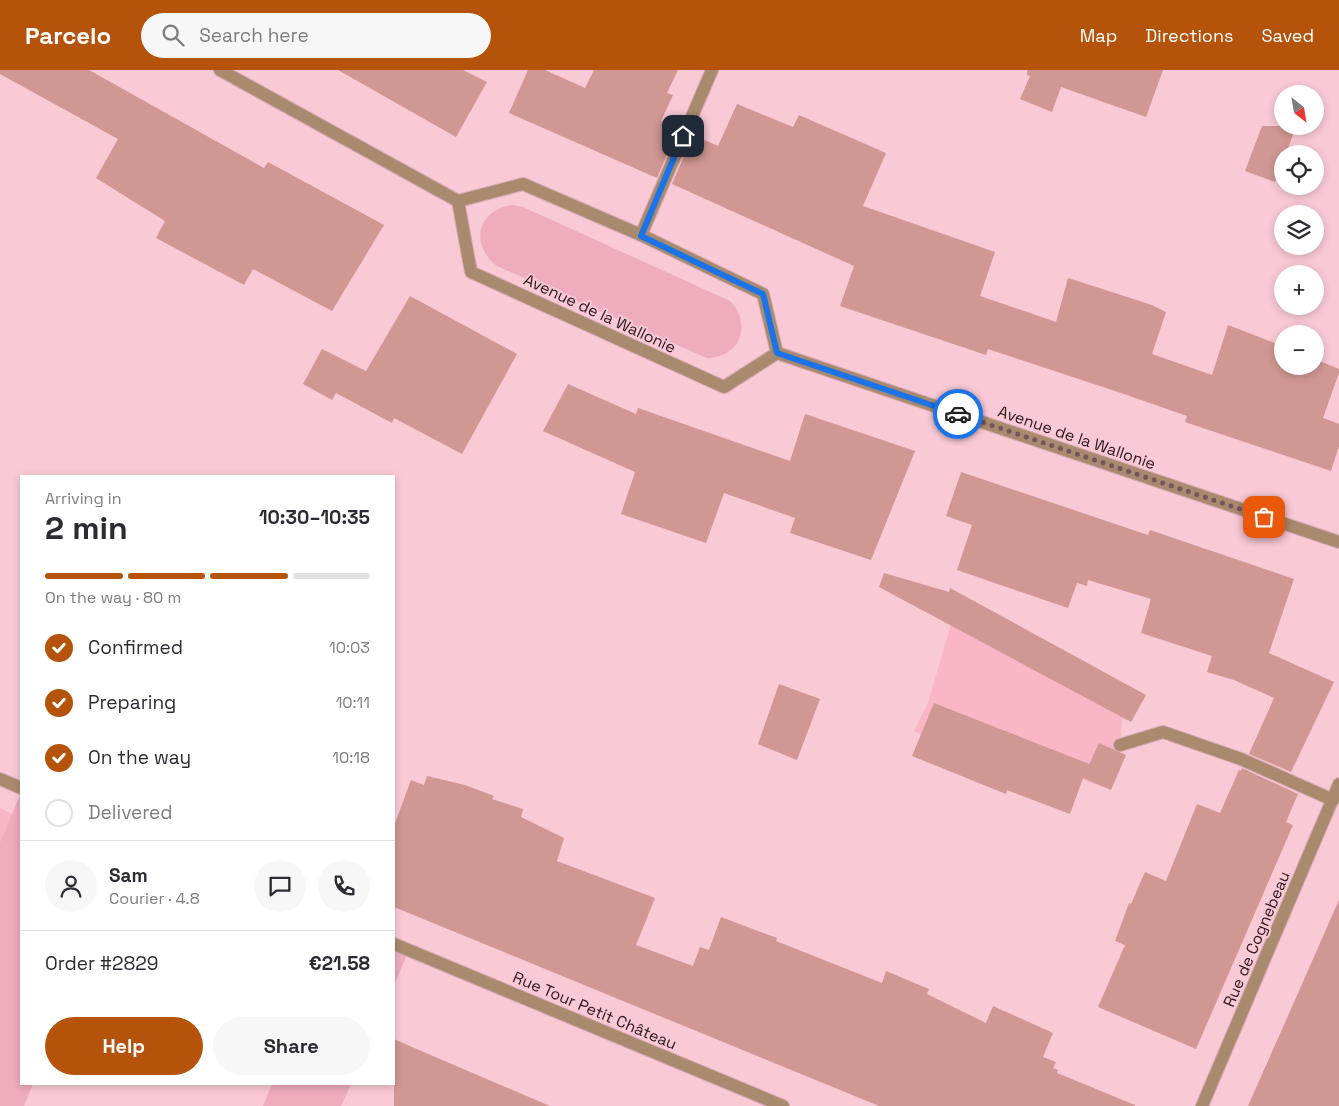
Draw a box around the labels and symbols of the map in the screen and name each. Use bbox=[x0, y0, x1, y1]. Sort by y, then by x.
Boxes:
north arrow bbox=[1274, 85, 1324, 135]
pin bbox=[662, 115, 704, 157]
street label: Avenue de la Wallonie bbox=[520, 269, 679, 358]
courier bbox=[933, 389, 983, 439]
street label: Avenue de la Wallonie bbox=[995, 401, 1159, 474]
pin bbox=[1243, 496, 1285, 538]
street label: Rue de Cognebeau bbox=[1218, 868, 1295, 1010]
street label: Rue Tour Petit Château bbox=[510, 966, 680, 1055]

